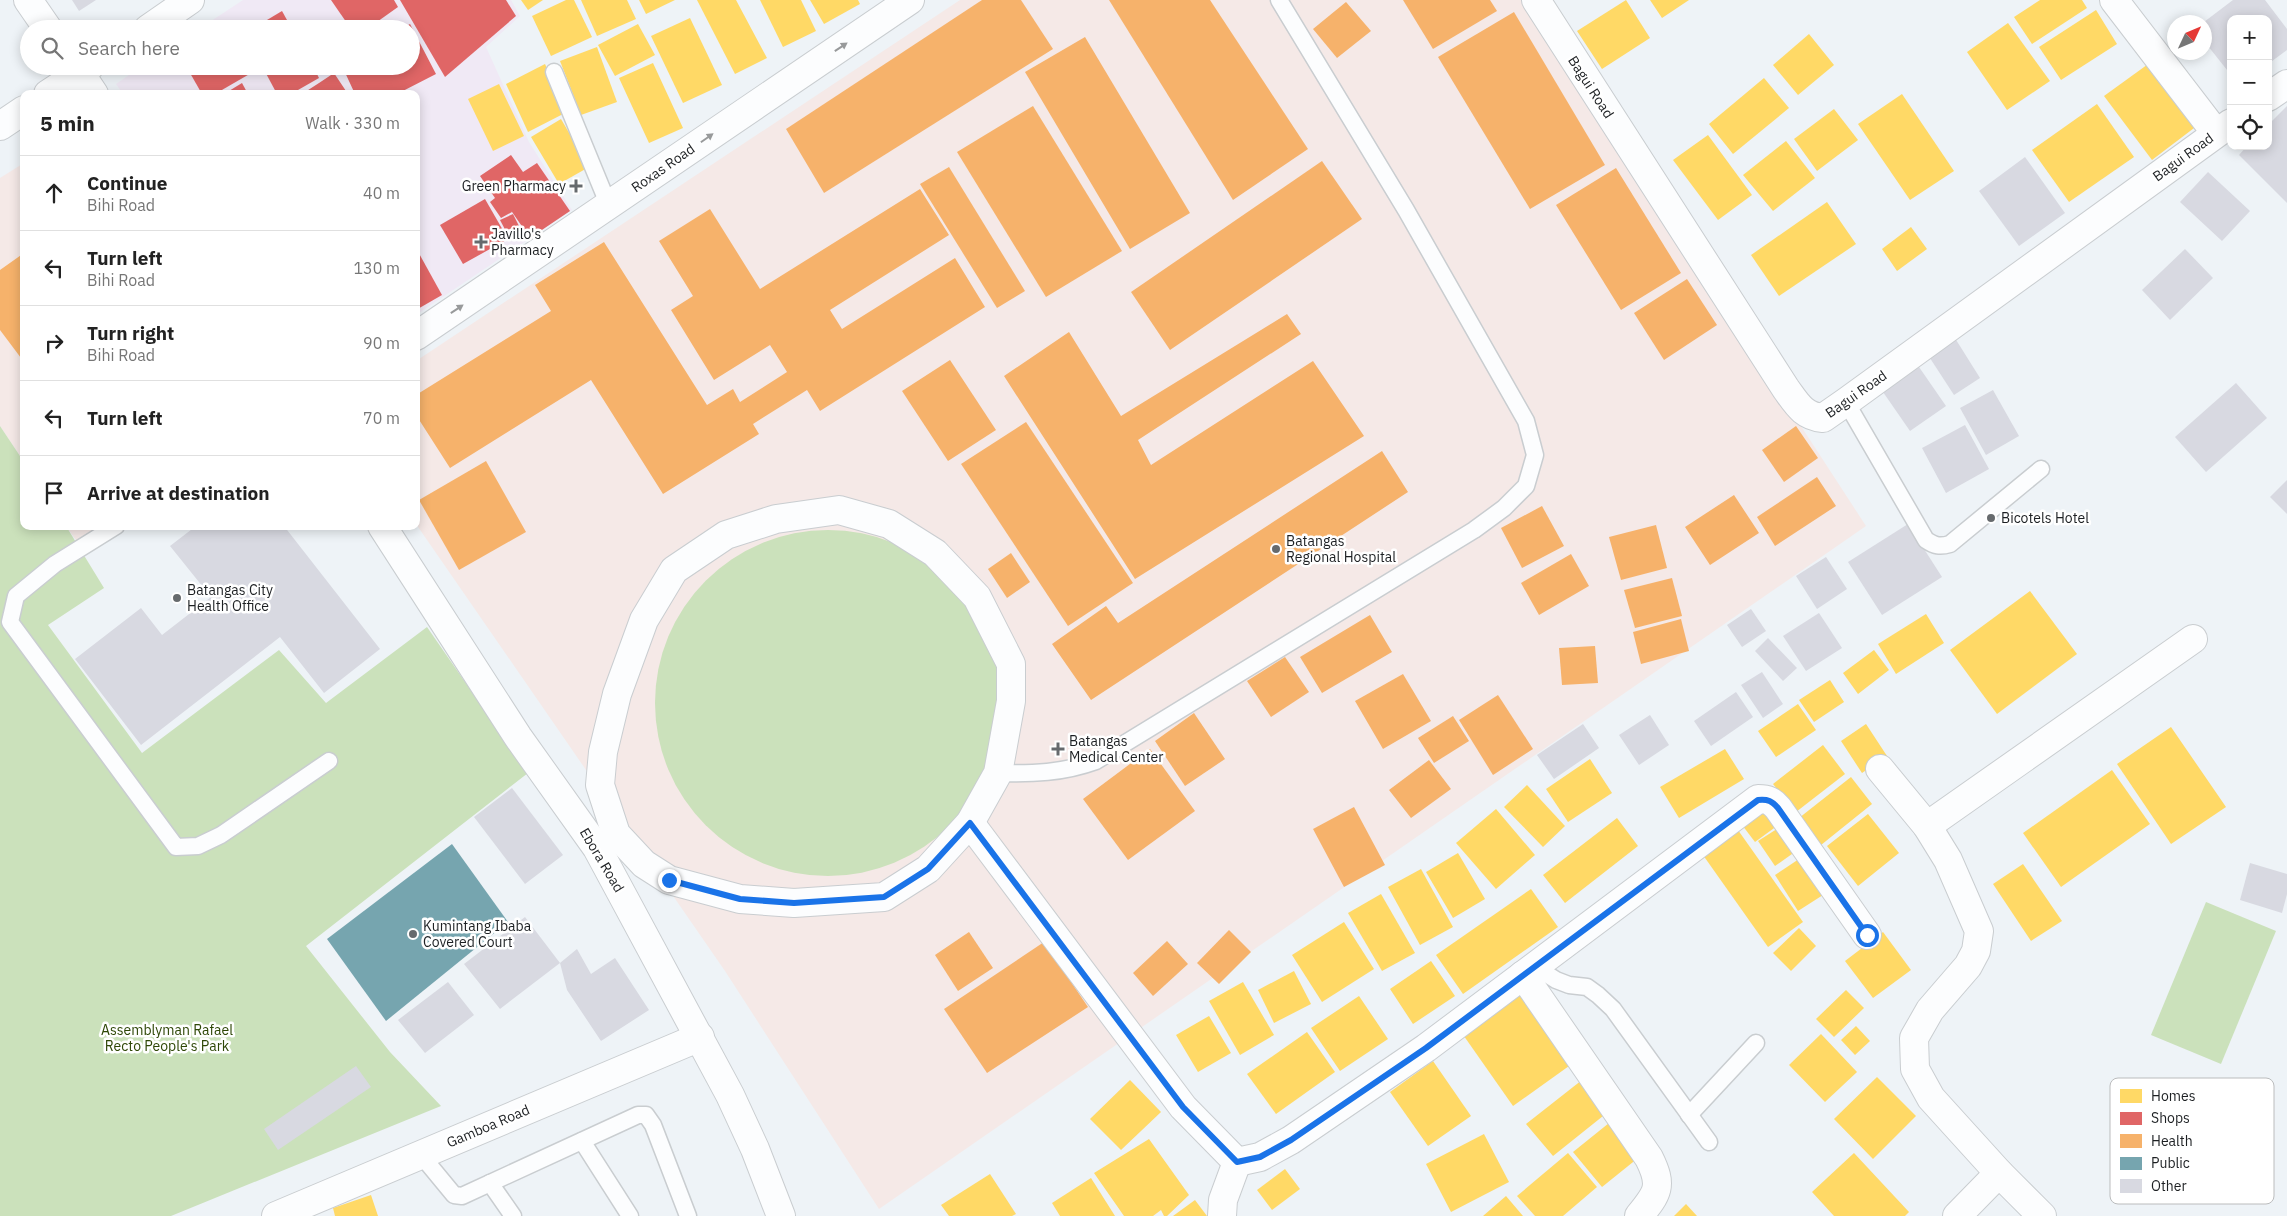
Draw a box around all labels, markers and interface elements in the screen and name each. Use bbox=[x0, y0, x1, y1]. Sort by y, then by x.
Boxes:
north arrow bbox=[2167, 15, 2212, 60]
map controls bbox=[2227, 15, 2272, 150]
button: + bbox=[2227, 15, 2272, 60]
search box bbox=[20, 20, 420, 75]
icon: search bbox=[38, 34, 66, 62]
text: Search here bbox=[78, 36, 180, 60]
one-way arrow bbox=[834, 42, 848, 52]
street label: Bagui Road bbox=[1564, 52, 1618, 122]
button: − bbox=[2227, 60, 2272, 105]
button: locate bbox=[2227, 105, 2272, 150]
text: 5 min bbox=[40, 109, 95, 137]
text: Walk · 330 m bbox=[305, 113, 400, 133]
street label: Bagui Road bbox=[2149, 129, 2217, 185]
one-way arrow bbox=[700, 133, 713, 143]
street label: Roxas Road bbox=[628, 140, 698, 196]
text: Continue bbox=[87, 171, 167, 195]
place label: Green Pharmacy bbox=[462, 177, 566, 195]
icon: ahead bbox=[40, 179, 68, 207]
marker: Green Pharmacy bbox=[570, 180, 582, 192]
text: 40 m bbox=[363, 183, 400, 203]
text: Bihi Road bbox=[87, 195, 155, 215]
place label: Javillo's Pharmacy bbox=[491, 225, 554, 259]
marker: Javillo's Pharmacy bbox=[475, 236, 487, 248]
text: Turn left bbox=[87, 246, 163, 270]
icon: left bbox=[40, 254, 68, 282]
text: 130 m bbox=[353, 258, 400, 278]
text: Bihi Road bbox=[87, 270, 155, 290]
one-way arrow bbox=[450, 304, 463, 313]
text: Turn right bbox=[87, 321, 174, 345]
icon: right bbox=[40, 329, 68, 357]
text: 90 m bbox=[363, 333, 400, 353]
text: Bihi Road bbox=[87, 345, 155, 365]
street label: Bagui Road bbox=[1822, 366, 1890, 422]
icon: left bbox=[40, 404, 68, 432]
text: Turn left bbox=[87, 406, 163, 430]
text: 70 m bbox=[363, 408, 400, 428]
icon: arrive bbox=[40, 479, 68, 507]
text: Arrive at destination bbox=[87, 481, 270, 505]
place label: Bicotels Hotel bbox=[2001, 509, 2089, 527]
marker: Bicotels Hotel bbox=[1985, 512, 1997, 524]
place label: Batangas Regional Hospital bbox=[1286, 532, 1396, 566]
marker: Batangas Regional Hospital bbox=[1270, 543, 1282, 555]
place label: Batangas City Health Office bbox=[187, 581, 273, 615]
marker: Batangas City Health Office bbox=[171, 592, 183, 604]
place label: Batangas Medical Center bbox=[1069, 732, 1163, 766]
marker: Batangas Medical Center bbox=[1051, 742, 1065, 756]
street label: Ebora Road bbox=[576, 824, 628, 896]
route end bbox=[658, 869, 681, 892]
place label: Kumintang Ibaba Covered Court bbox=[423, 917, 532, 951]
route start bbox=[1856, 924, 1879, 947]
marker: Kumintang Ibaba Covered Court bbox=[407, 928, 419, 940]
park label: Assemblyman Rafael Recto People's Park bbox=[101, 1021, 233, 1055]
legend bbox=[2110, 1078, 2274, 1204]
text: Homes bbox=[2151, 1087, 2196, 1105]
street label: Gamboa Road bbox=[444, 1100, 532, 1152]
text: Shops bbox=[2151, 1109, 2190, 1127]
text: Health bbox=[2151, 1132, 2193, 1150]
text: Public bbox=[2151, 1154, 2190, 1172]
text: Other bbox=[2151, 1177, 2187, 1195]

